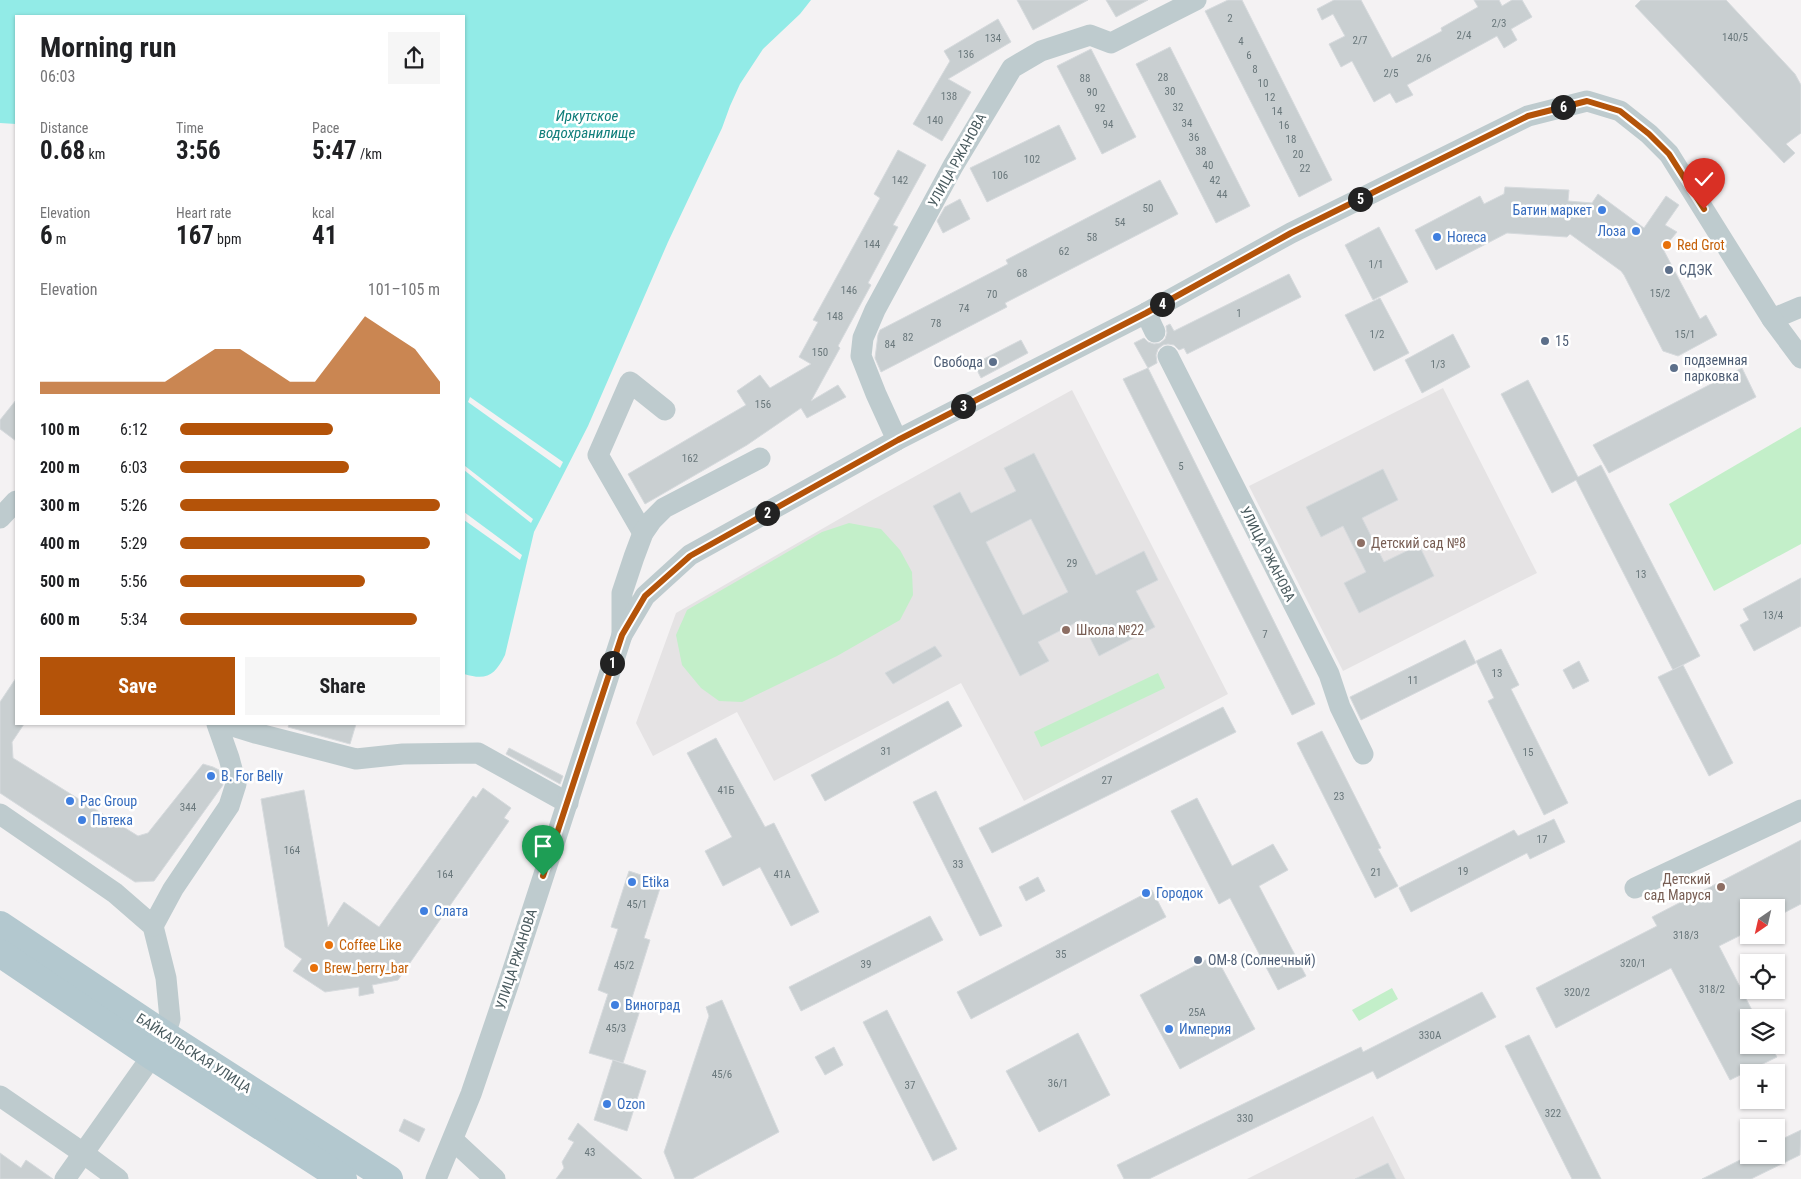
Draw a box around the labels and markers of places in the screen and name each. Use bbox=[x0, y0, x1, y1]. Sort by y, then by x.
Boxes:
pin: 6 bbox=[1550, 94, 1576, 120]
pin bbox=[1683, 158, 1725, 209]
pin: 5 bbox=[1348, 186, 1372, 212]
place label: Батин маркет bbox=[1513, 202, 1592, 218]
marker: Батин маркет bbox=[1596, 204, 1608, 216]
place label: Лоза bbox=[1597, 223, 1626, 239]
marker: Лоза bbox=[1630, 225, 1642, 237]
place label: Horeca bbox=[1447, 229, 1487, 245]
marker: Horeca bbox=[1431, 231, 1443, 243]
place label: Red Grot bbox=[1677, 237, 1725, 253]
marker: Red Grot bbox=[1661, 239, 1673, 251]
place label: СДЭК bbox=[1679, 262, 1712, 278]
marker: СДЭК bbox=[1663, 264, 1675, 276]
pin: 4 bbox=[1150, 292, 1174, 316]
place label: 15 bbox=[1555, 333, 1569, 349]
marker: 15 bbox=[1539, 335, 1551, 347]
place label: подземная парковка bbox=[1684, 352, 1748, 384]
place label: Свобода bbox=[933, 354, 983, 370]
marker: Свобода bbox=[987, 356, 999, 368]
marker: подземная парковка bbox=[1668, 362, 1680, 374]
pin: 3 bbox=[950, 394, 976, 418]
pin: 2 bbox=[754, 500, 780, 526]
place label: Детский сад №8 bbox=[1371, 535, 1466, 551]
marker: Детский сад №8 bbox=[1355, 537, 1367, 549]
place label: Школа №22 bbox=[1076, 622, 1144, 638]
marker: Школа №22 bbox=[1060, 624, 1072, 636]
pin: 1 bbox=[600, 650, 624, 676]
place label: B. For Belly bbox=[221, 768, 283, 784]
marker: B. For Belly bbox=[205, 770, 217, 782]
place label: Pac Group bbox=[80, 793, 137, 809]
marker: Pac Group bbox=[64, 795, 76, 807]
place label: Пвтека bbox=[92, 812, 133, 828]
marker: Пвтека bbox=[76, 814, 88, 826]
pin bbox=[522, 825, 564, 876]
place label: Детский сад Маруся bbox=[1644, 871, 1711, 903]
place label: Etika bbox=[642, 874, 669, 890]
marker: Etika bbox=[626, 876, 638, 888]
marker: Детский сад Маруся bbox=[1715, 881, 1727, 893]
place label: Городок bbox=[1156, 885, 1204, 901]
marker: Городок bbox=[1140, 887, 1152, 899]
place label: Слата bbox=[434, 903, 468, 919]
marker: Слата bbox=[418, 905, 430, 917]
place label: Coffee Like bbox=[339, 937, 402, 953]
marker: Coffee Like bbox=[323, 939, 335, 951]
place label: ОМ-8 (Солнечный) bbox=[1208, 952, 1316, 969]
marker: ОМ-8 (Солнечный) bbox=[1192, 954, 1204, 966]
place label: Brew_berry_bar bbox=[324, 960, 409, 976]
marker: Brew_berry_bar bbox=[308, 962, 320, 974]
place label: Виноград bbox=[625, 997, 681, 1013]
marker: Виноград bbox=[609, 999, 621, 1011]
place label: Империя bbox=[1179, 1021, 1231, 1037]
marker: Империя bbox=[1163, 1023, 1175, 1035]
place label: Ozon bbox=[617, 1096, 645, 1112]
marker: Ozon bbox=[601, 1098, 613, 1110]

